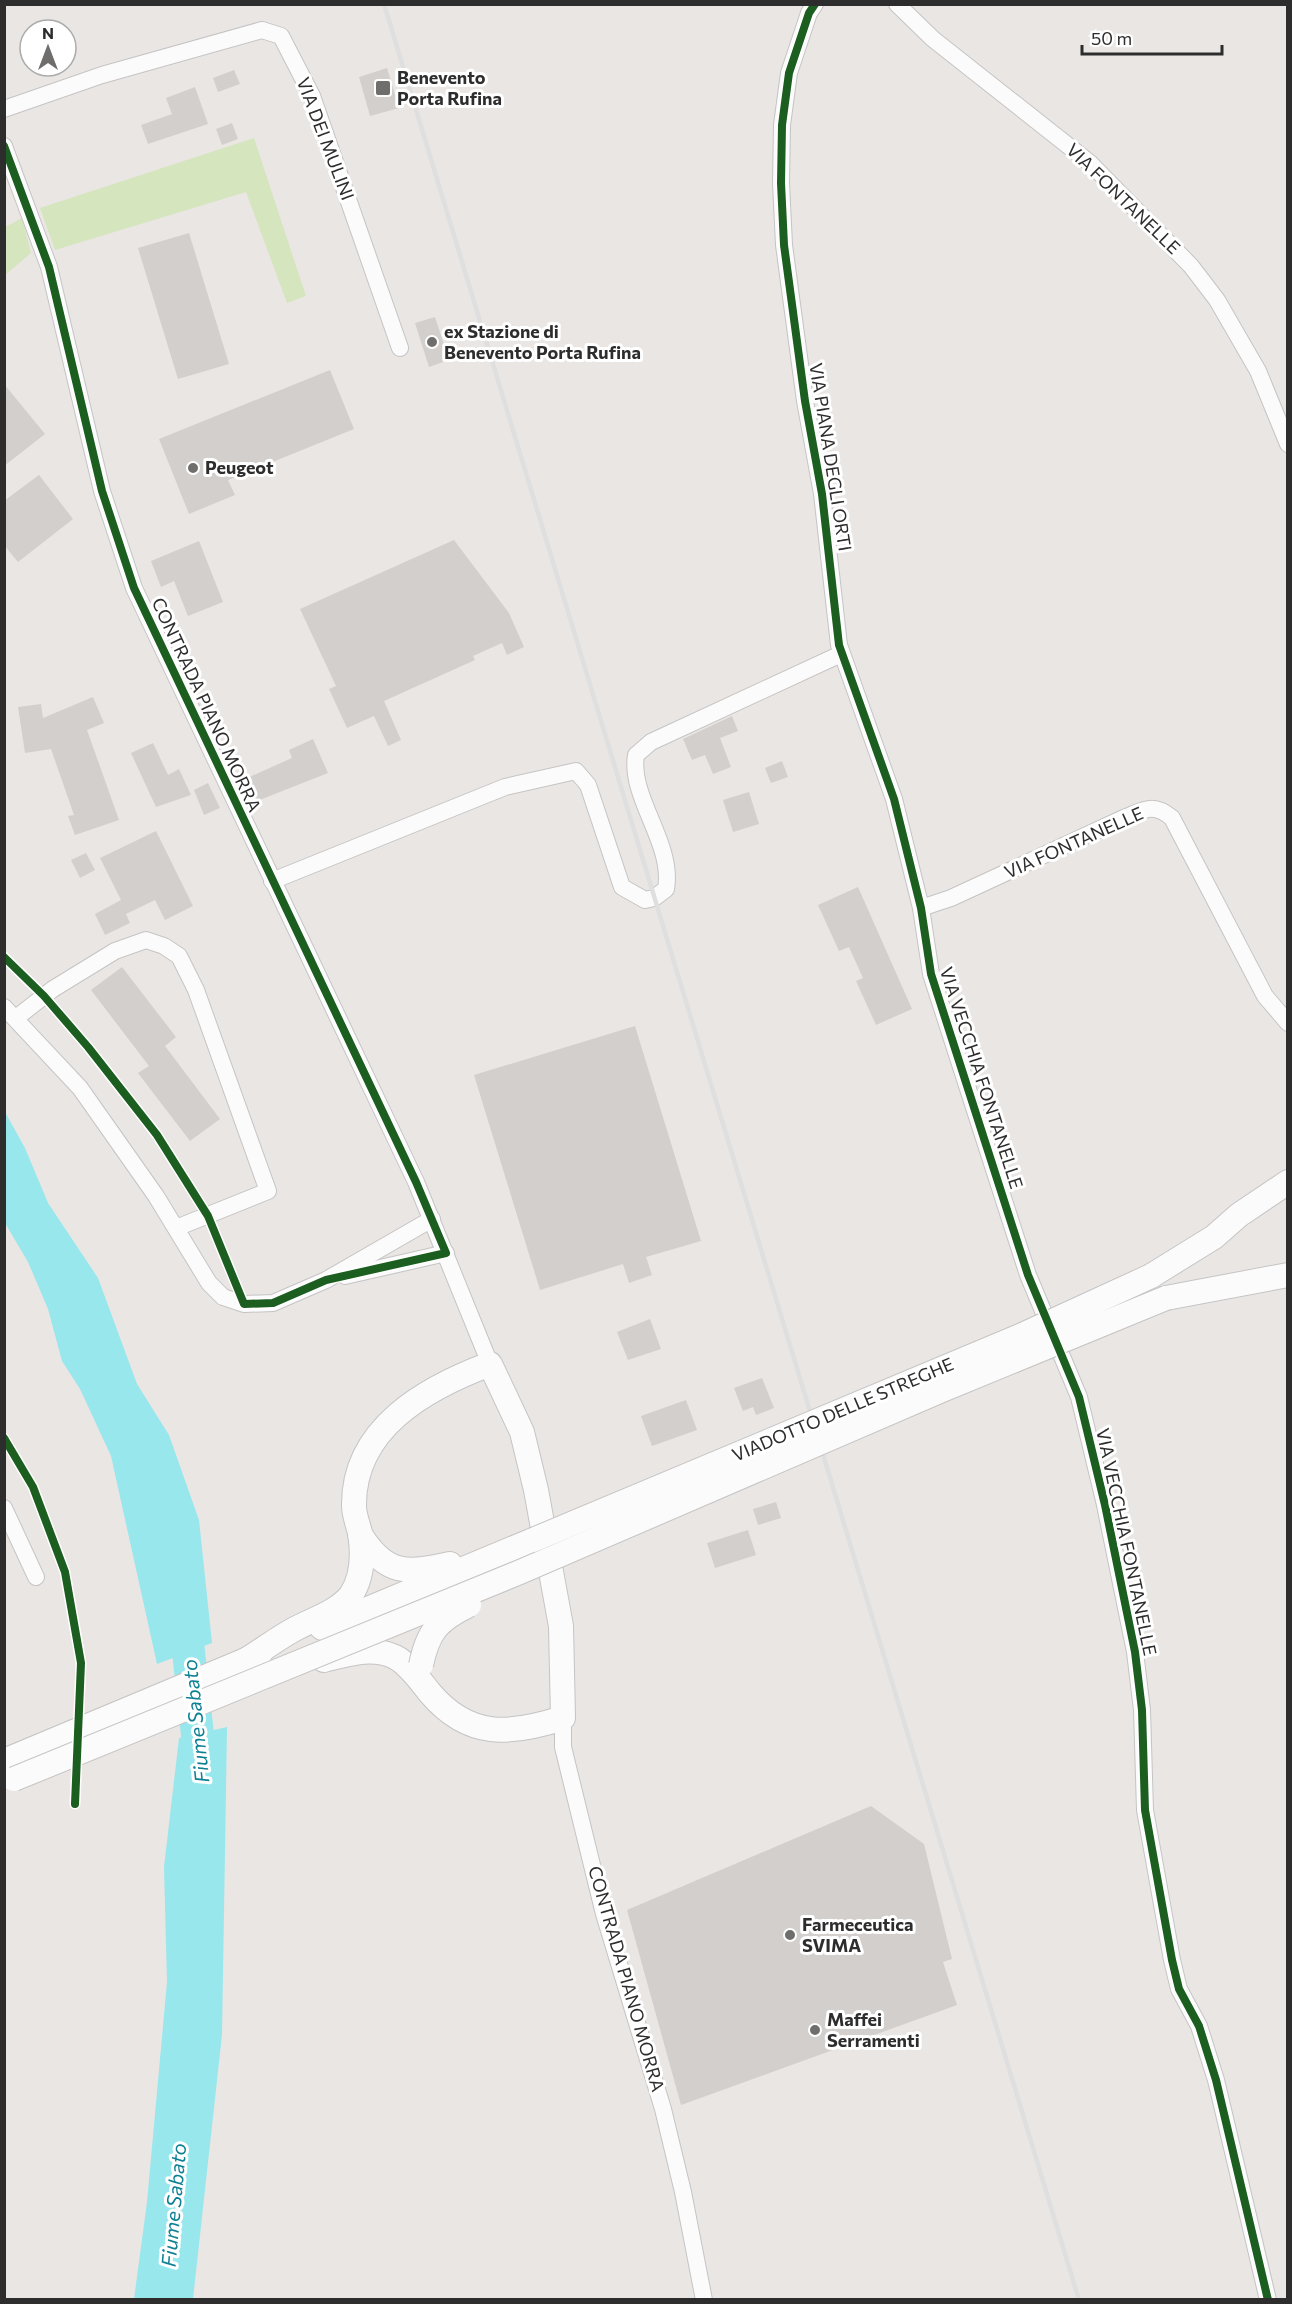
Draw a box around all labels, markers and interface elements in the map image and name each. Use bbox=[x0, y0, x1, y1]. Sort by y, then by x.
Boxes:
north arrow bbox=[18, 18, 78, 78]
scale bar bbox=[1082, 18, 1222, 56]
text: N bbox=[42, 23, 54, 42]
text: 50 m bbox=[1091, 27, 1132, 49]
place label: Benevento Porta Rufina bbox=[397, 66, 502, 109]
street label: VIA DEI MULINI bbox=[292, 74, 359, 203]
marker: Benevento Porta Rufina bbox=[374, 79, 392, 97]
street label: VIA FONTANELLE bbox=[1062, 138, 1185, 258]
place label: ex Stazione di Benevento Porta Rufina bbox=[444, 320, 641, 363]
marker: ex Stazione di Benevento Porta Rufina bbox=[425, 335, 439, 349]
street label: VIA PIANA DEGLI ORTI bbox=[805, 361, 857, 553]
place label: Peugeot bbox=[205, 456, 274, 478]
marker: Peugeot bbox=[186, 461, 200, 475]
street label: CONTRADA PIANO MORRA bbox=[148, 594, 266, 815]
street label: VIA FONTANELLE bbox=[1001, 802, 1146, 883]
street label: VIA VECCHIA FONTANELLE bbox=[936, 964, 1028, 1191]
street label: VIADOTTO DELLE STREGHE bbox=[729, 1352, 957, 1466]
street label: VIA VECCHIA FONTANELLE bbox=[1092, 1426, 1162, 1657]
water label: Fiume Sabato bbox=[177, 1658, 213, 1784]
street label: CONTRADA PIANO MORRA bbox=[584, 1863, 670, 2094]
place label: Farmeceutica SVIMA bbox=[802, 1913, 913, 1956]
marker: Farmeceutica SVIMA bbox=[783, 1928, 797, 1942]
place label: Maffei Serramenti bbox=[827, 2008, 920, 2051]
marker: Maffei Serramenti bbox=[808, 2023, 822, 2037]
water label: Fiume Sabato bbox=[156, 2142, 190, 2268]

